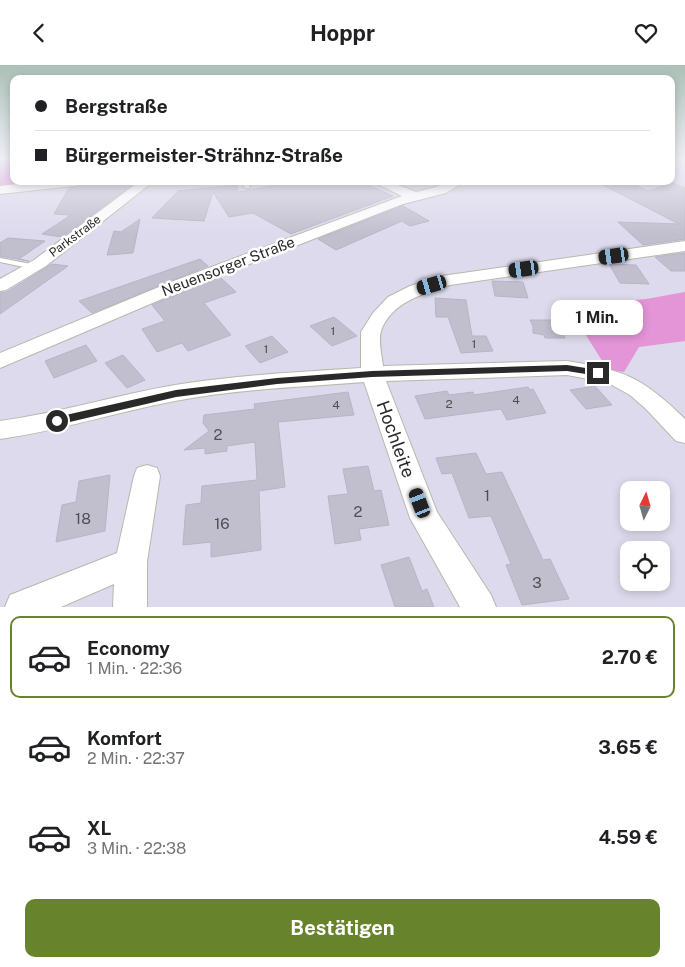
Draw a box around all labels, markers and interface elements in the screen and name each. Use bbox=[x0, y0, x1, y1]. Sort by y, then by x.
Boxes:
icon: back bbox=[25, 19, 53, 47]
icon: heart bbox=[632, 19, 660, 47]
text: Hoppr bbox=[310, 20, 375, 46]
text: Bergstraße bbox=[65, 95, 168, 117]
text: Bürgermeister-Strähnz-Straße bbox=[65, 144, 343, 166]
street label: Parkstraße bbox=[46, 212, 104, 260]
street label: Neuensorger Straße bbox=[159, 233, 297, 299]
car bbox=[598, 246, 629, 266]
car bbox=[508, 259, 539, 279]
car bbox=[415, 274, 448, 296]
callout: 1 Min. bbox=[552, 301, 644, 335]
text: 1 Min. bbox=[575, 308, 619, 327]
house number: 1 bbox=[331, 324, 335, 338]
house number: 1 bbox=[472, 337, 476, 351]
house number: 1 bbox=[264, 342, 268, 356]
route end bbox=[587, 362, 609, 384]
house number: 4 bbox=[512, 393, 520, 407]
house number: 2 bbox=[445, 397, 453, 411]
house number: 4 bbox=[332, 398, 340, 412]
street label: Hochleite bbox=[372, 398, 420, 480]
route start bbox=[46, 410, 68, 432]
house number: 2 bbox=[214, 426, 223, 443]
north arrow bbox=[620, 481, 670, 531]
map controls bbox=[620, 481, 670, 591]
car bbox=[407, 486, 432, 520]
house number: 1 bbox=[484, 487, 490, 504]
house number: 2 bbox=[354, 503, 363, 520]
house number: 18 bbox=[75, 510, 91, 527]
house number: 16 bbox=[214, 515, 230, 532]
button: locate bbox=[620, 541, 670, 591]
house number: 3 bbox=[532, 574, 542, 591]
icon: car bbox=[27, 635, 72, 680]
text: Economy bbox=[87, 637, 170, 659]
text: 2.70 € bbox=[602, 646, 658, 668]
text: 1 Min. · 22:36 bbox=[87, 659, 182, 678]
icon: car bbox=[27, 725, 72, 770]
text: Komfort bbox=[87, 727, 162, 749]
text: 3.65 € bbox=[598, 736, 658, 758]
text: 2 Min. · 22:37 bbox=[87, 749, 185, 768]
icon: car bbox=[27, 815, 72, 860]
text: XL bbox=[87, 817, 112, 839]
text: 4.59 € bbox=[598, 826, 658, 848]
text: 3 Min. · 22:38 bbox=[87, 839, 186, 858]
button: Bestätigen bbox=[25, 899, 660, 957]

